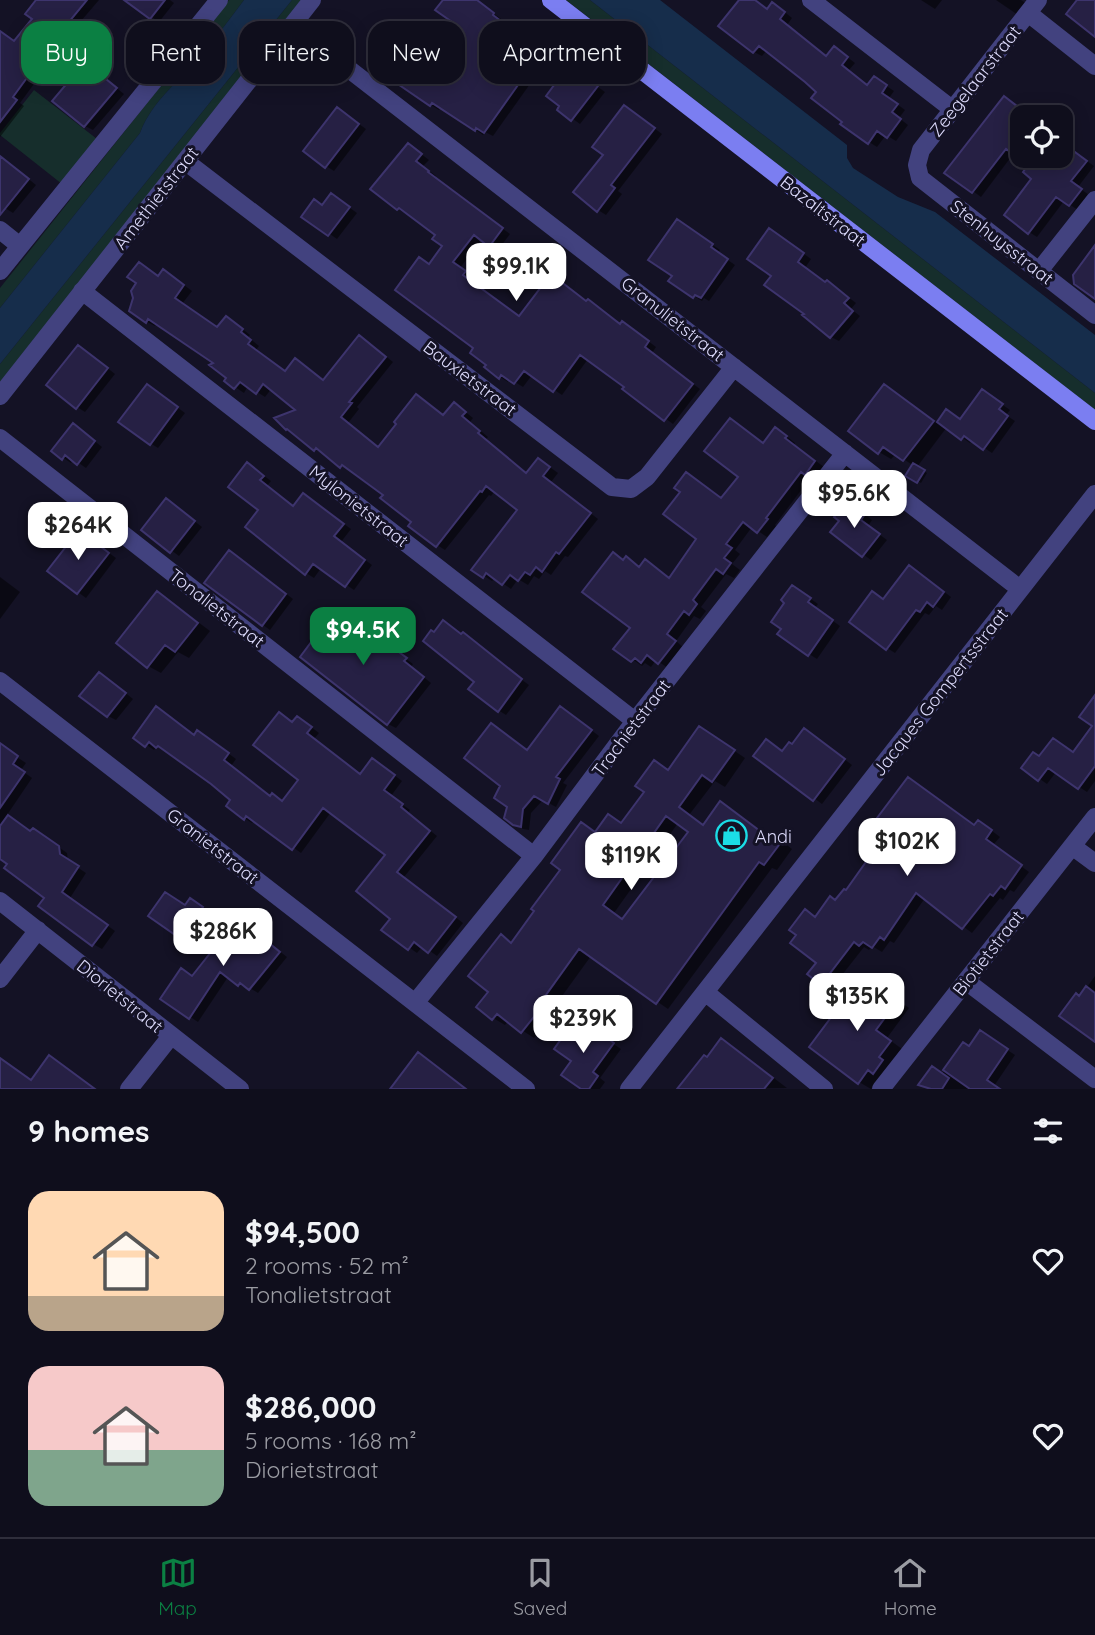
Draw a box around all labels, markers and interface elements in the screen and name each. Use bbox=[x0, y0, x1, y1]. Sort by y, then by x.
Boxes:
chip: Buy bbox=[21, 21, 112, 84]
chip: Rent bbox=[126, 21, 225, 84]
chip: Filters bbox=[239, 21, 354, 84]
chip: New bbox=[368, 21, 465, 84]
chip: Apartment bbox=[479, 21, 646, 84]
street label: Zeegelaarstraat bbox=[924, 21, 1026, 141]
map controls bbox=[1010, 105, 1073, 168]
button: locate bbox=[1010, 105, 1073, 168]
street label: Amethietstraat bbox=[109, 142, 203, 254]
street label: Bazaltstraat bbox=[776, 171, 870, 251]
street label: Stenhuysstraat bbox=[946, 194, 1058, 290]
pin: $99.1K bbox=[459, 244, 573, 303]
text: $99.1K bbox=[482, 251, 550, 280]
street label: Granulietstraat bbox=[617, 272, 729, 366]
street label: Bauxietstraat bbox=[419, 335, 521, 421]
street label: Mylonietstraat bbox=[305, 460, 413, 552]
pin: $95.6K bbox=[797, 470, 911, 530]
text: $95.6K bbox=[818, 478, 890, 507]
pin: $264K bbox=[29, 503, 127, 562]
text: $264K bbox=[44, 510, 112, 539]
street label: Tonalietstraat bbox=[165, 564, 269, 652]
street label: Jacques Gompertsstraat bbox=[867, 603, 1013, 781]
pin: $94.5K bbox=[306, 608, 420, 667]
text: $94.5K bbox=[326, 615, 400, 644]
street label: Trachietstraat bbox=[587, 674, 675, 782]
street label: Granietstraat bbox=[162, 803, 264, 889]
pin: $102K bbox=[858, 818, 956, 878]
shop icon: Andi bbox=[715, 819, 749, 853]
place label: Andi bbox=[755, 825, 792, 848]
text: $102K bbox=[875, 826, 939, 855]
pin: $119K bbox=[582, 832, 680, 892]
text: $119K bbox=[601, 840, 661, 869]
street label: Biotietstraat bbox=[947, 906, 1029, 1000]
pin: $286K bbox=[174, 908, 272, 968]
text: $286K bbox=[189, 916, 257, 945]
street label: Diorietstraat bbox=[72, 954, 168, 1038]
pin: $135K bbox=[808, 974, 906, 1033]
text: $135K bbox=[825, 981, 889, 1010]
pin: $239K bbox=[534, 996, 632, 1055]
text: $239K bbox=[549, 1003, 617, 1032]
text: 9 homes bbox=[28, 1112, 150, 1150]
icon: filters bbox=[1029, 1112, 1067, 1150]
text: $94,500 bbox=[245, 1213, 360, 1251]
icon: home bbox=[84, 1219, 168, 1303]
icon: heart bbox=[1029, 1242, 1067, 1280]
text: 2 rooms · 52 m² bbox=[245, 1251, 409, 1280]
text: Tonalietstraat bbox=[245, 1280, 392, 1309]
text: $286,000 bbox=[245, 1388, 377, 1426]
icon: home bbox=[84, 1394, 168, 1478]
icon: heart bbox=[1029, 1417, 1067, 1455]
text: 5 rooms · 168 m² bbox=[245, 1426, 417, 1455]
text: Diorietstraat bbox=[245, 1455, 378, 1484]
tab: Map bbox=[158, 1554, 197, 1620]
tab: Saved bbox=[513, 1554, 567, 1620]
tab: Home bbox=[884, 1554, 937, 1620]

